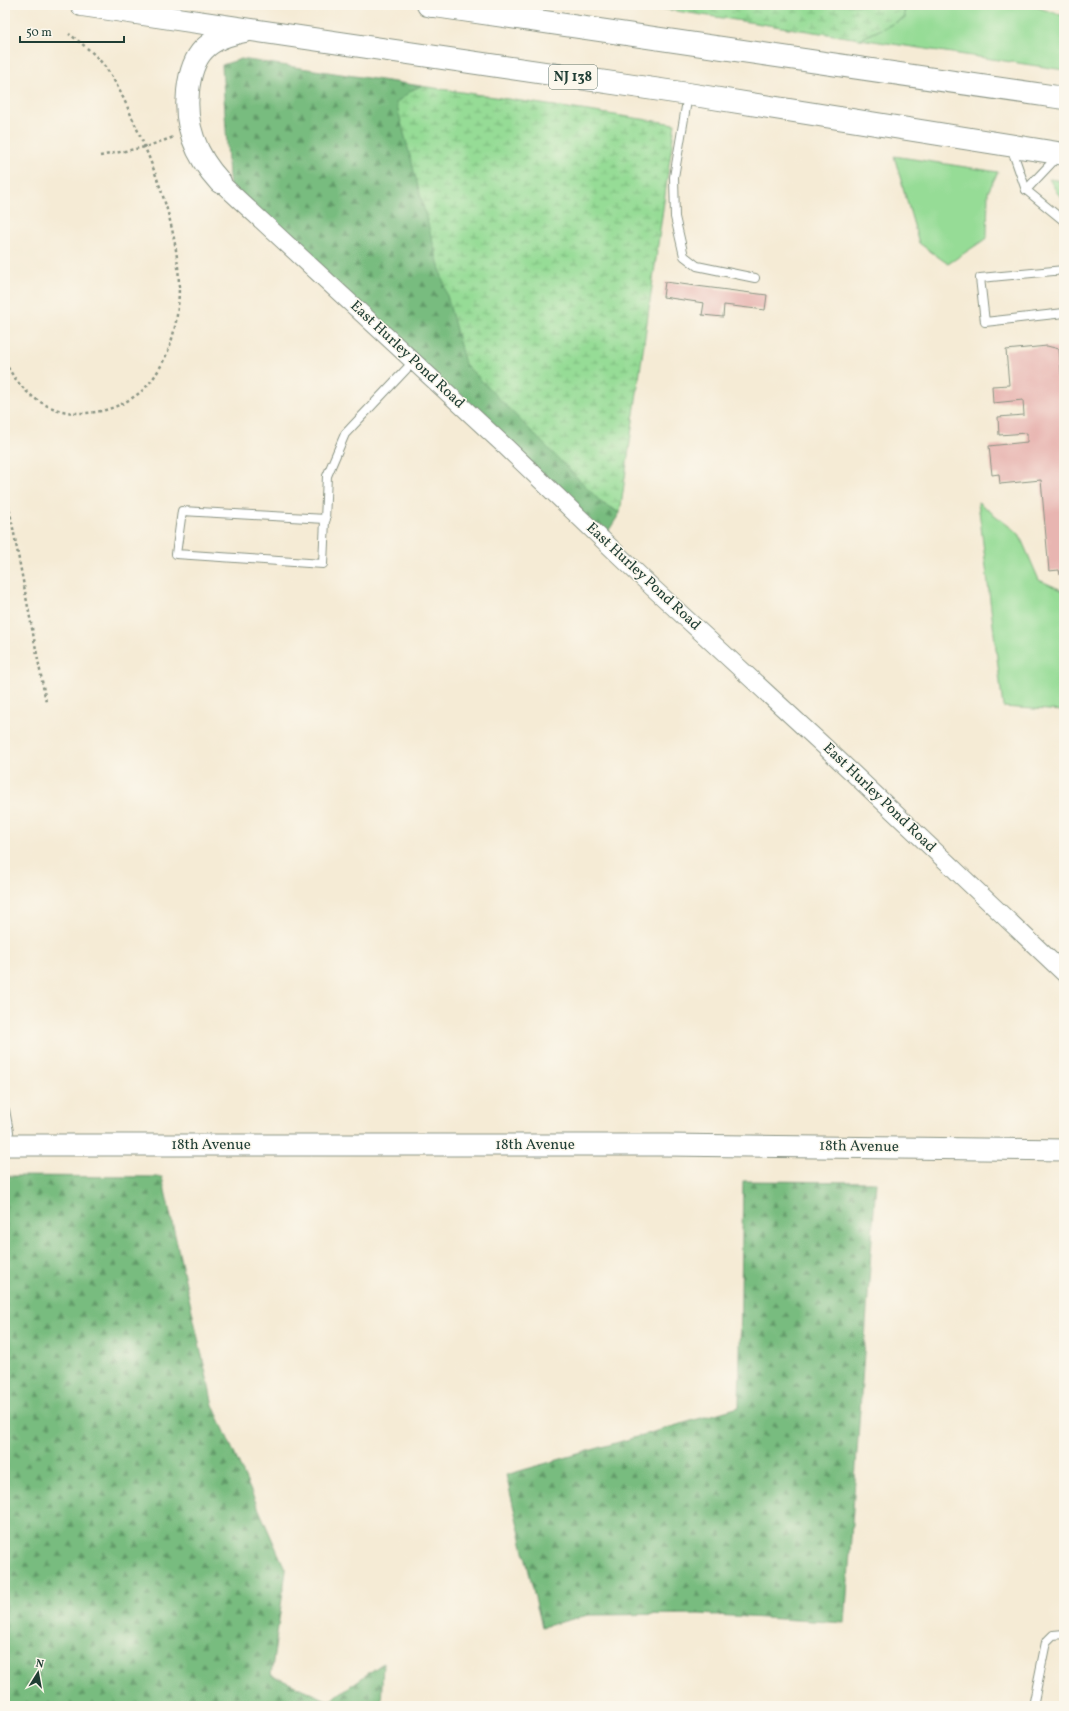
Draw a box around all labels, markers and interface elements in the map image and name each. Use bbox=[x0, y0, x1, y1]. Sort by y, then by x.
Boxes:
scale bar bbox=[20, 18, 124, 44]
text: 50 m bbox=[26, 25, 52, 41]
road number: NJ 138 bbox=[549, 65, 597, 89]
street label: East Hurley Pond Road bbox=[345, 296, 469, 414]
street label: East Hurley Pond Road bbox=[581, 518, 705, 636]
street label: East Hurley Pond Road bbox=[818, 738, 940, 858]
street label: 18th Avenue bbox=[171, 1135, 251, 1156]
street label: 18th Avenue bbox=[495, 1135, 575, 1156]
street label: 18th Avenue bbox=[819, 1136, 899, 1158]
north arrow bbox=[18, 1653, 58, 1693]
text: N bbox=[34, 1657, 45, 1673]

